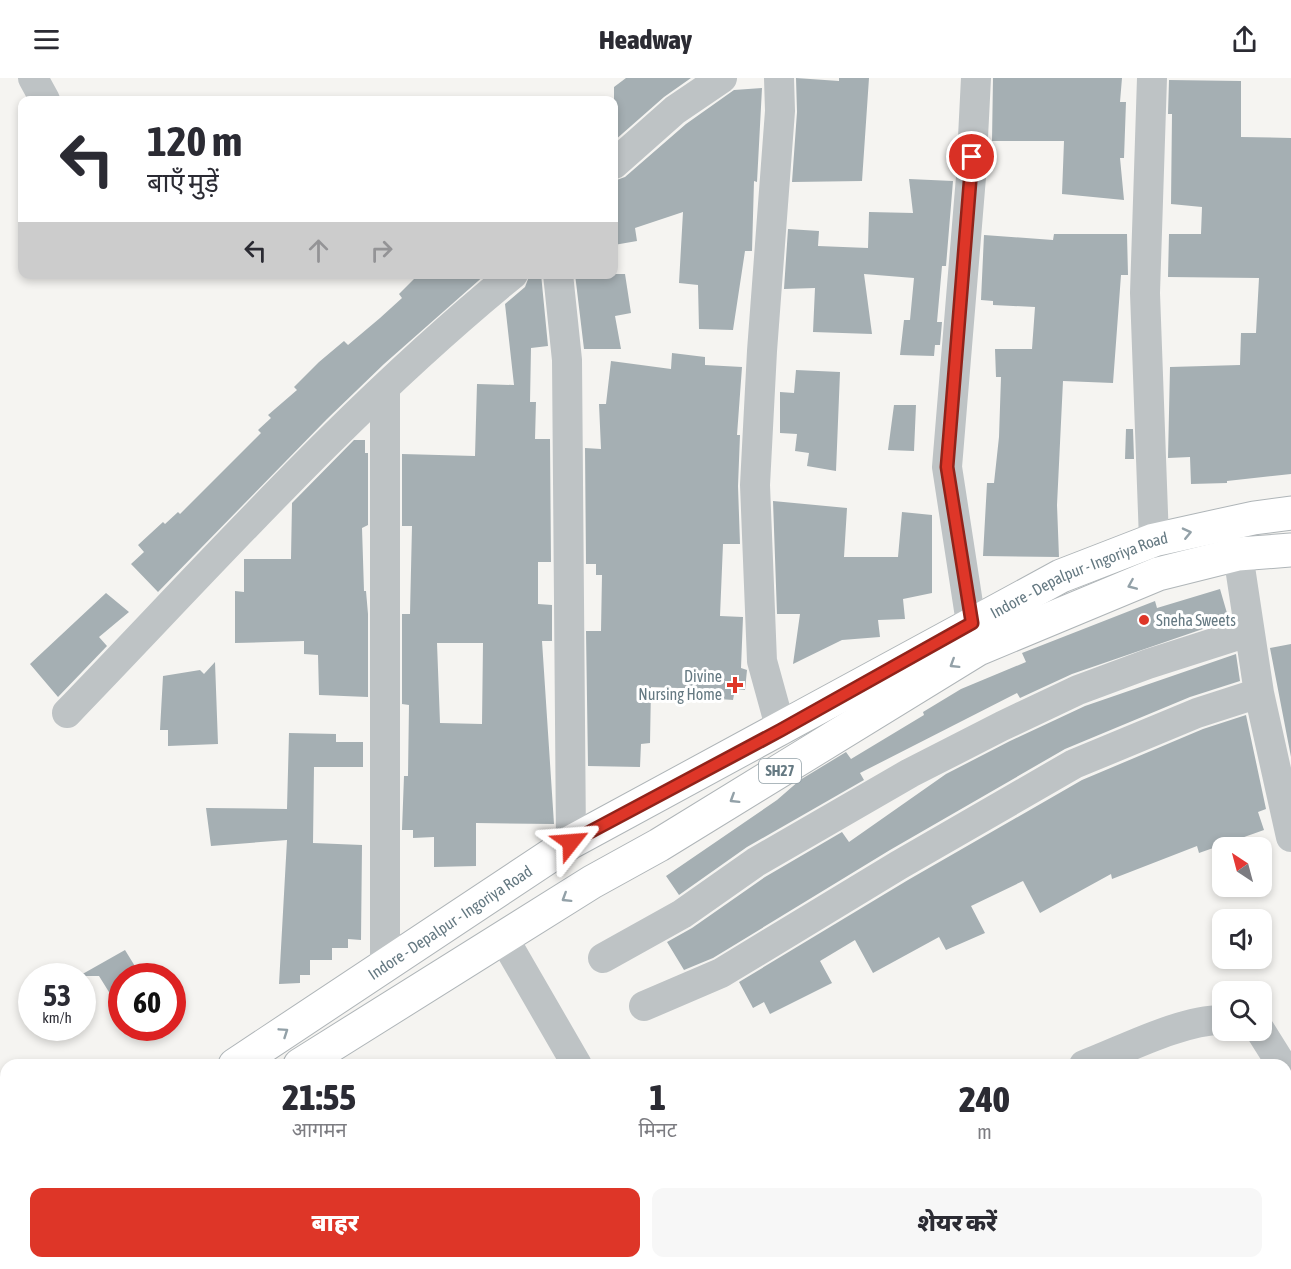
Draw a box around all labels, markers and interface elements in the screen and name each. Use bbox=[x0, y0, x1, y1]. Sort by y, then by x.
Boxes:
icon: menu bbox=[30, 23, 63, 56]
icon: share bbox=[1228, 23, 1261, 56]
text: Headway bbox=[599, 24, 692, 55]
text: 120 m bbox=[147, 117, 242, 165]
icon: left bbox=[48, 120, 126, 198]
pin bbox=[946, 131, 997, 182]
icon: arrive bbox=[955, 140, 988, 173]
text: बाएँ मुड़ें bbox=[147, 167, 219, 198]
icon: left bbox=[239, 234, 272, 267]
icon: ahead bbox=[302, 234, 335, 267]
icon: right bbox=[365, 234, 398, 267]
one-way arrow bbox=[1181, 527, 1191, 540]
street label: Indore - Depalpur - Ingoriya Road bbox=[987, 528, 1169, 622]
one-way arrow bbox=[1128, 578, 1139, 590]
place label: Sneha Sweets bbox=[1156, 611, 1236, 629]
marker: Sneha Sweets bbox=[1137, 613, 1151, 627]
one-way arrow bbox=[950, 657, 960, 669]
place label: Divine Nursing Home bbox=[638, 667, 722, 704]
marker: Divine Nursing Home bbox=[726, 676, 744, 694]
road number: SH27 bbox=[759, 759, 801, 783]
one-way arrow bbox=[730, 792, 740, 804]
position arrow bbox=[539, 810, 603, 874]
north arrow bbox=[1212, 837, 1272, 897]
map controls bbox=[1212, 837, 1272, 1041]
street label: Indore - Depalpur - Ingoriya Road bbox=[365, 862, 535, 983]
one-way arrow bbox=[562, 890, 572, 902]
button: sound bbox=[1212, 909, 1272, 969]
speed limit sign: 60 bbox=[108, 963, 186, 1041]
text: 53 bbox=[43, 978, 71, 1012]
button: search bbox=[1212, 981, 1272, 1041]
text: km/h bbox=[42, 1009, 72, 1026]
one-way arrow bbox=[277, 1028, 288, 1039]
text: 21:55 bbox=[282, 1076, 356, 1118]
text: 1 bbox=[649, 1076, 666, 1118]
text: 240 bbox=[959, 1078, 1010, 1120]
text: आगमन bbox=[292, 1118, 347, 1141]
text: मिनट bbox=[639, 1118, 677, 1141]
text: m bbox=[977, 1120, 992, 1143]
button: बाहर bbox=[30, 1188, 640, 1257]
button: शेयर करें bbox=[652, 1188, 1262, 1257]

